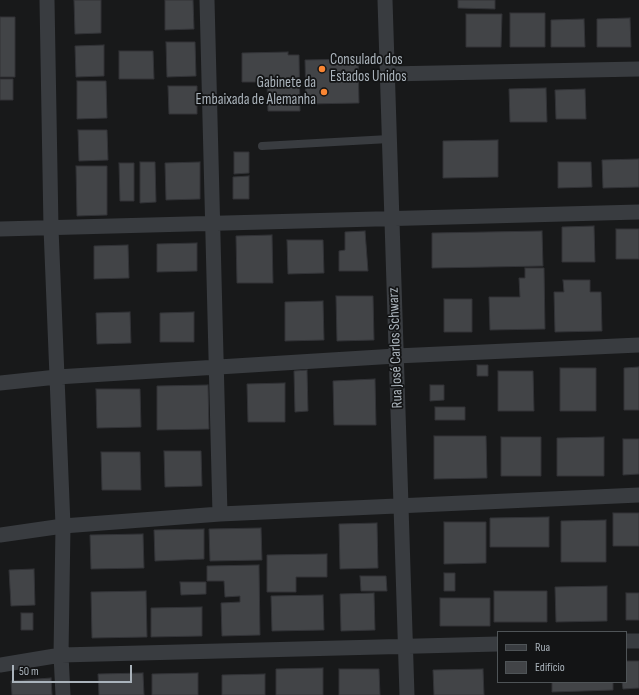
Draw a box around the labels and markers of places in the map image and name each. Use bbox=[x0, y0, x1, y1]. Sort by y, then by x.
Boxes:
place label: Consulado dos Estados Unidos bbox=[330, 51, 407, 86]
marker: Consulado dos Estados Unidos bbox=[317, 64, 327, 74]
place label: Gabinete da Embaixada de Alemanha bbox=[196, 74, 316, 109]
marker: Gabinete da Embaixada de Alemanha bbox=[319, 87, 329, 97]

